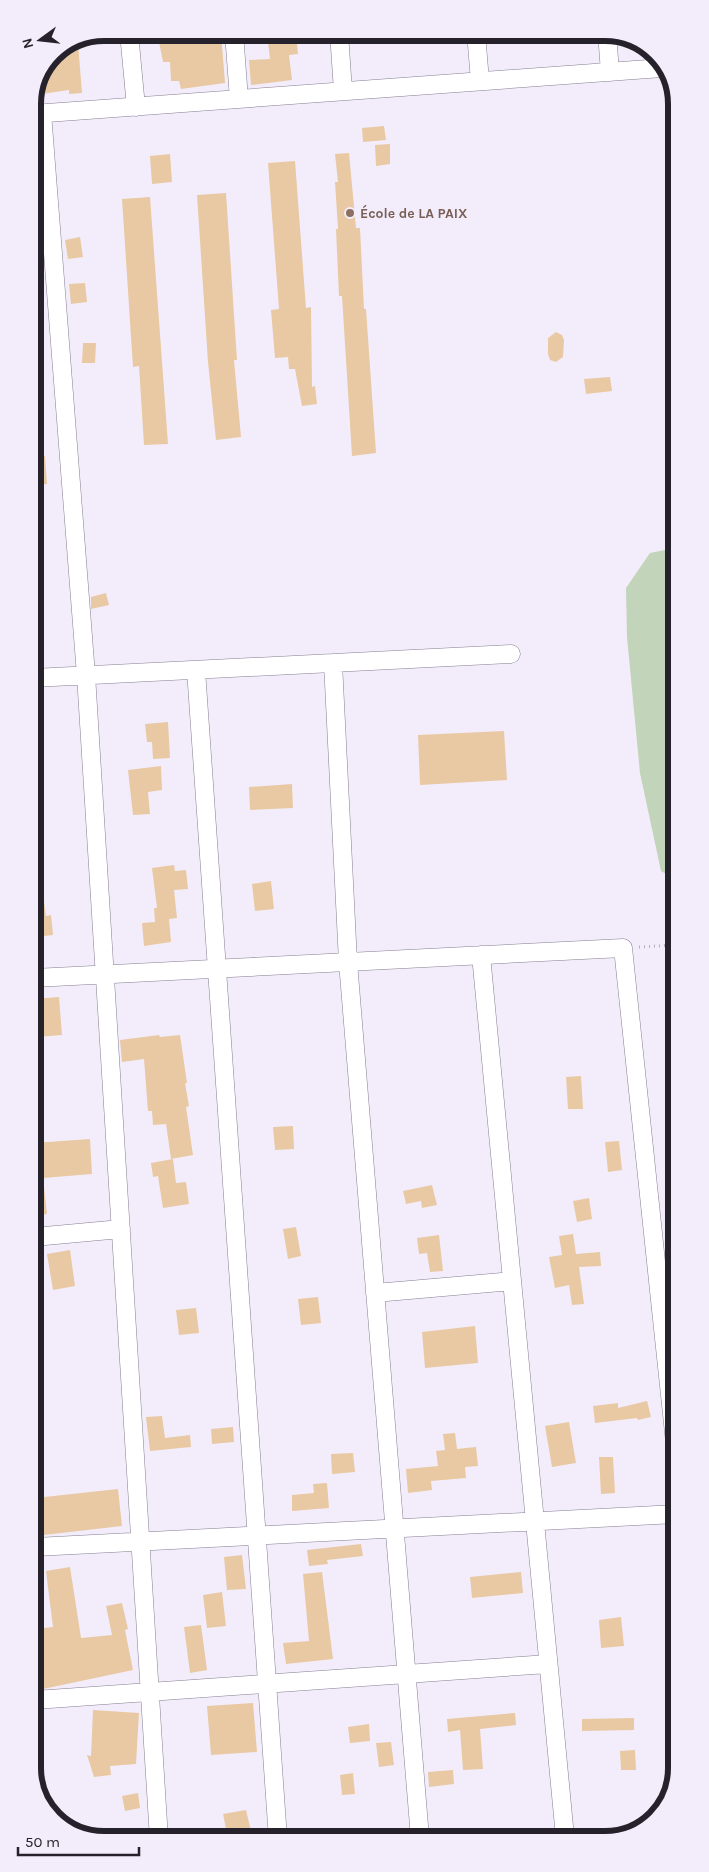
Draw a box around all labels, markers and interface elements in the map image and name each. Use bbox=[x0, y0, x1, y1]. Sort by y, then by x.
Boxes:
north arrow bbox=[15, 15, 65, 65]
text: N bbox=[18, 36, 37, 50]
place label: École de LA PAIX bbox=[360, 204, 468, 222]
marker: École de LA PAIX bbox=[344, 207, 356, 219]
scale bar bbox=[18, 1824, 139, 1856]
text: 50 m bbox=[25, 1833, 60, 1851]

